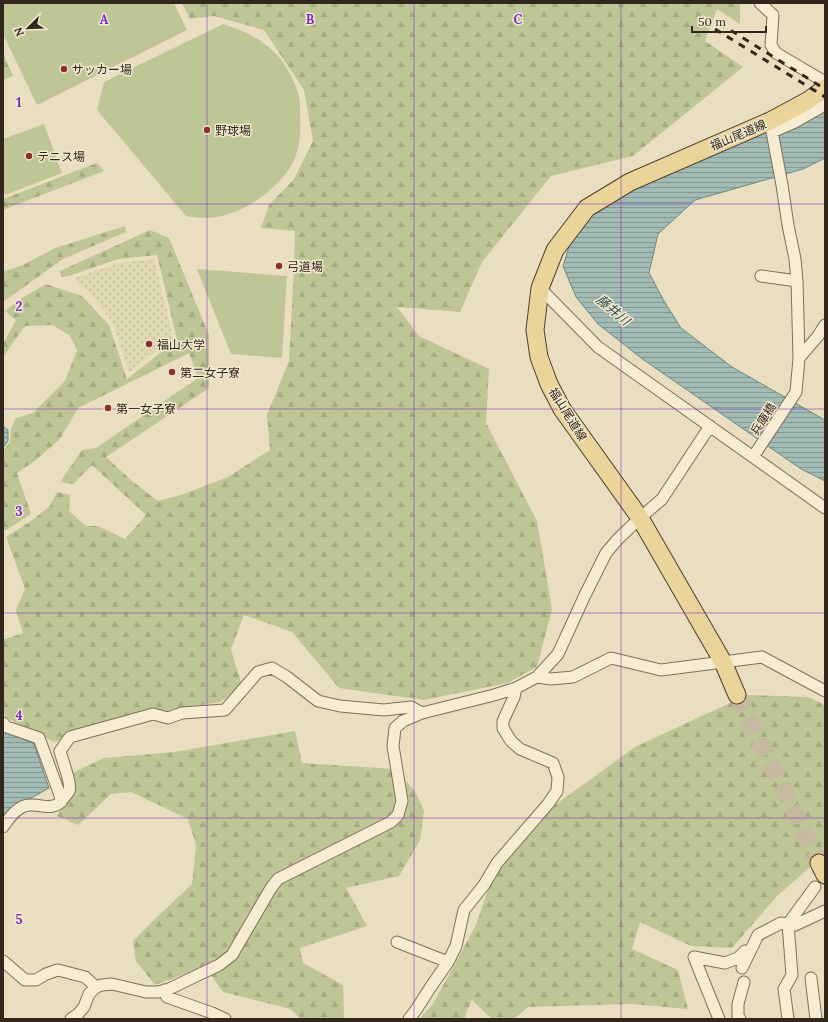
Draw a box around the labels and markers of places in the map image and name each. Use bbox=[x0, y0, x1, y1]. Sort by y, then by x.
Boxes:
place label: サッカー場 bbox=[72, 62, 132, 77]
marker: サッカー場 bbox=[59, 64, 69, 74]
place label: 野球場 bbox=[215, 123, 251, 138]
marker: 野球場 bbox=[202, 125, 212, 135]
place label: テニス場 bbox=[37, 149, 85, 164]
marker: テニス場 bbox=[24, 151, 34, 161]
place label: 弓道場 bbox=[287, 259, 323, 274]
marker: 弓道場 bbox=[274, 261, 284, 271]
place label: 福山大学 bbox=[157, 337, 205, 352]
marker: 福山大学 bbox=[144, 339, 154, 349]
place label: 第二女子寮 bbox=[180, 365, 240, 380]
marker: 第二女子寮 bbox=[167, 367, 177, 377]
place label: 第一女子寮 bbox=[116, 401, 176, 416]
marker: 第一女子寮 bbox=[103, 403, 113, 413]

